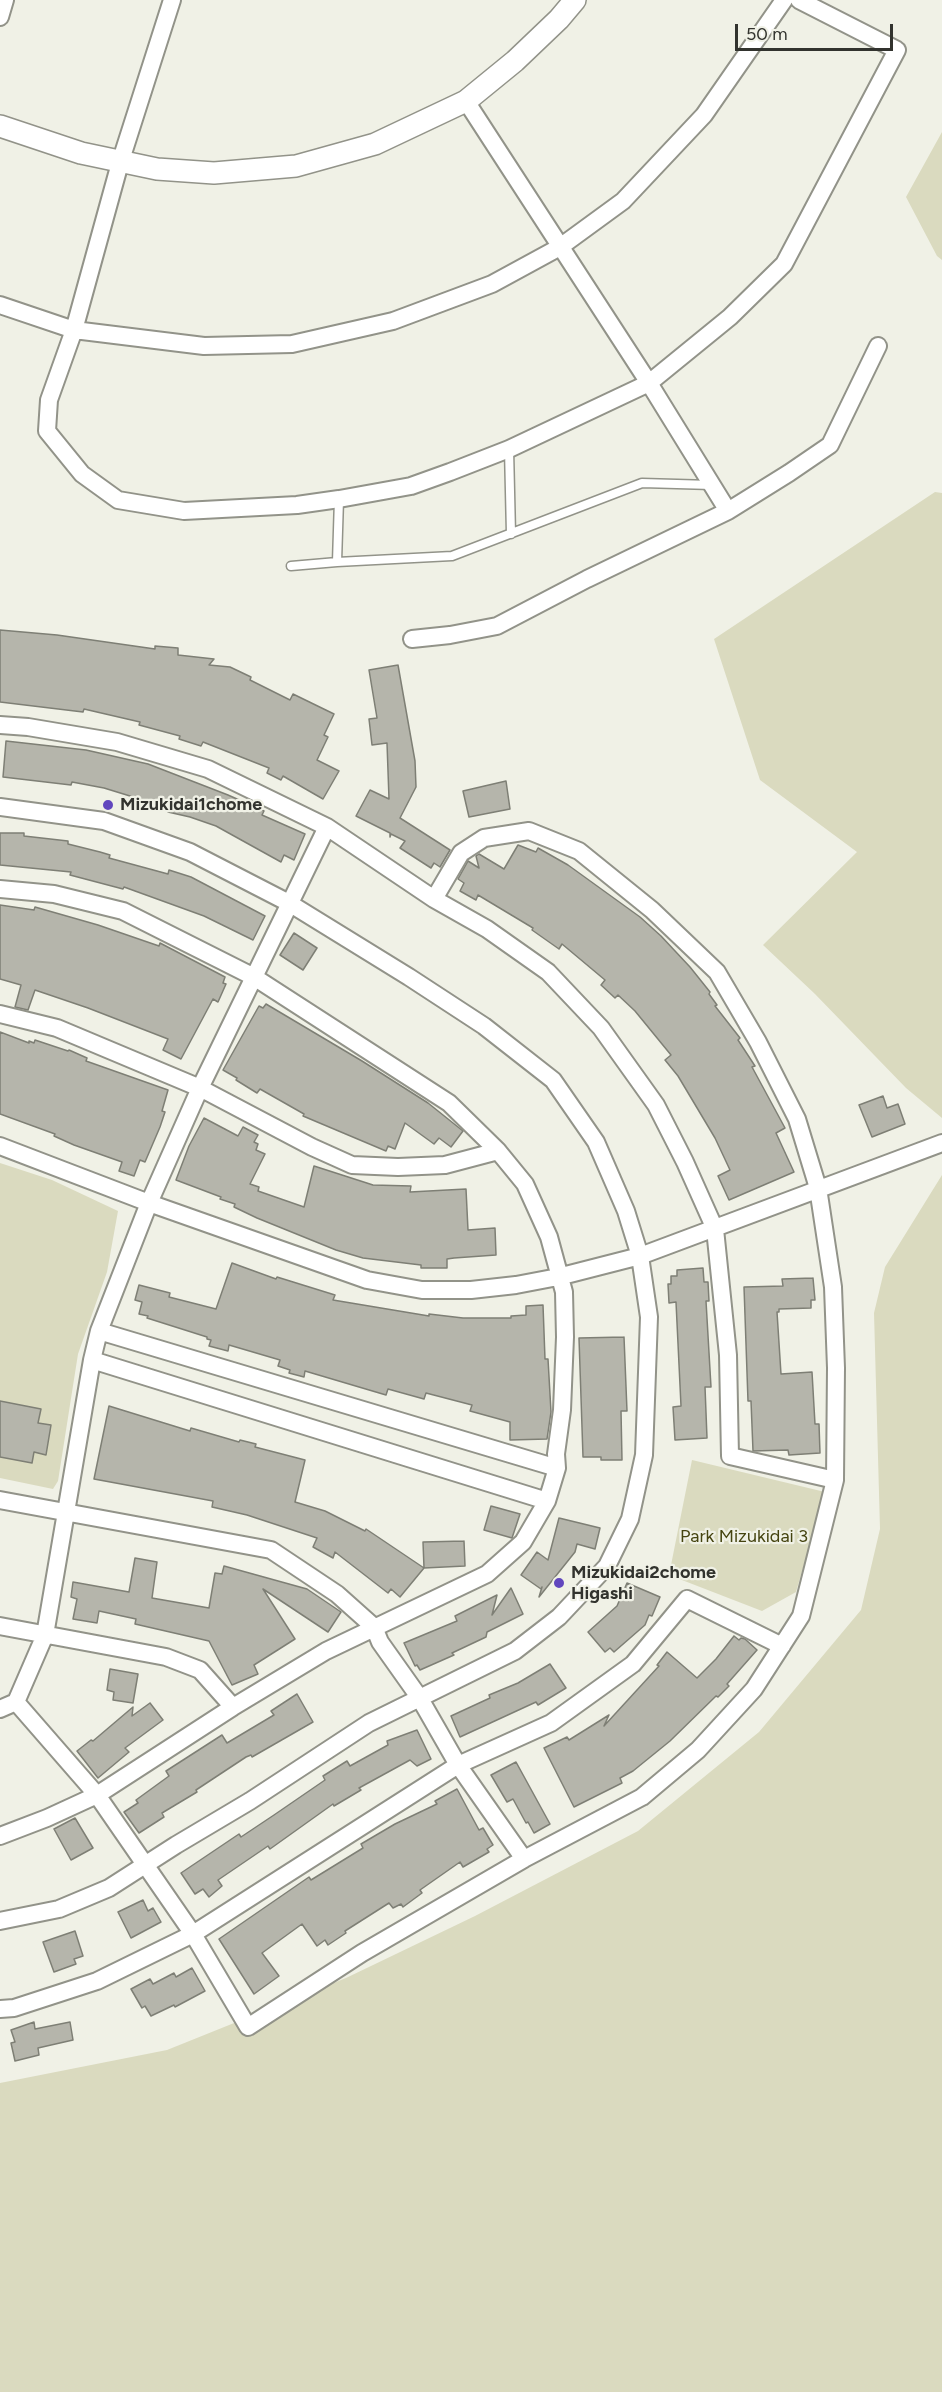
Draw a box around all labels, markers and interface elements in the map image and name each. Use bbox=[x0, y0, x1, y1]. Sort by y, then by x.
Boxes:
scale bar bbox=[738, 12, 896, 50]
text: 50 m bbox=[746, 23, 788, 45]
place label: Mizukidai1chome bbox=[120, 794, 262, 816]
marker: Mizukidai1chome bbox=[101, 798, 115, 812]
park label: Park Mizukidai 3 bbox=[680, 1526, 808, 1548]
place label: Mizukidai2chome Higashi bbox=[571, 1562, 716, 1604]
marker: Mizukidai2chome Higashi bbox=[552, 1576, 566, 1590]

